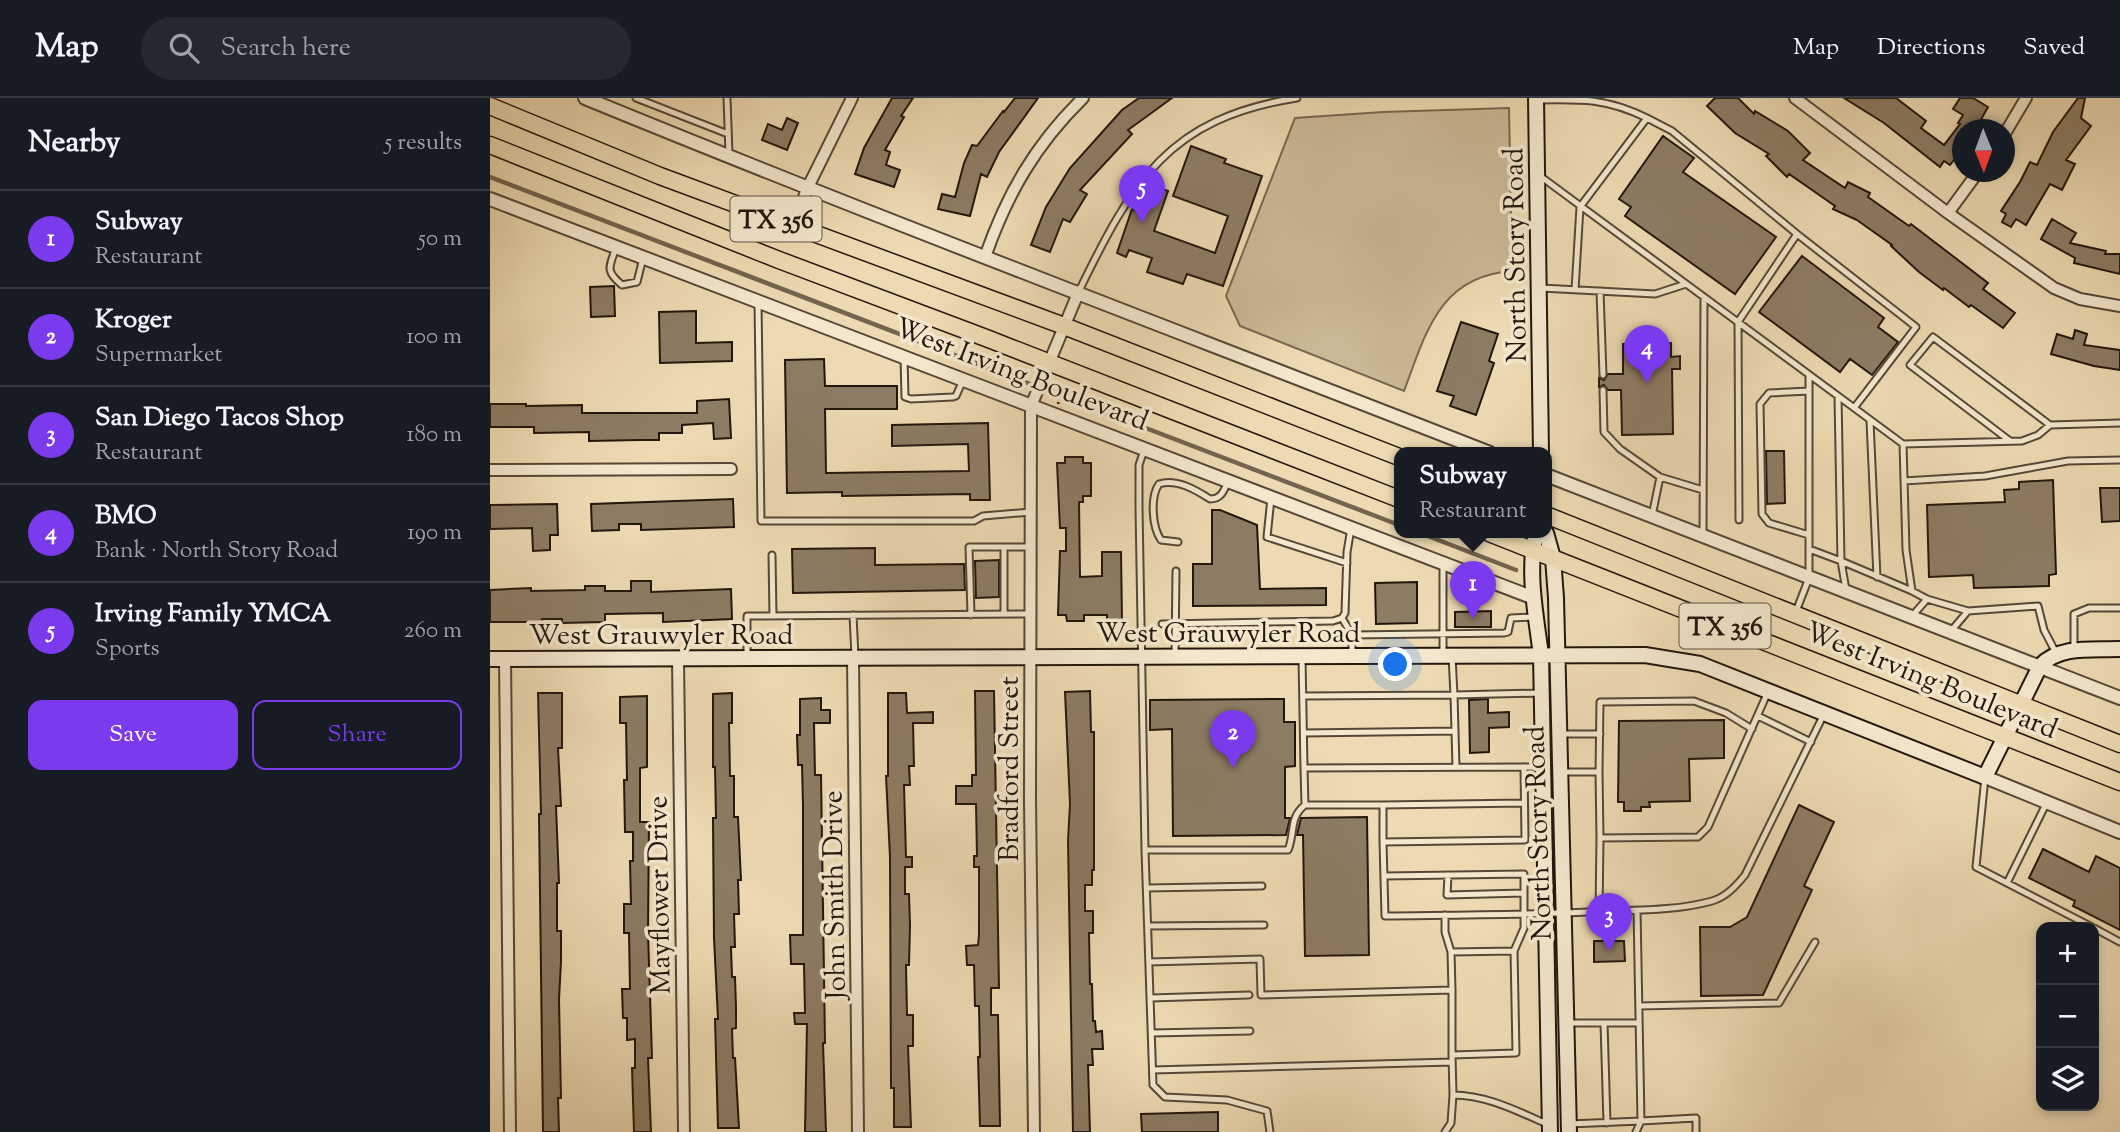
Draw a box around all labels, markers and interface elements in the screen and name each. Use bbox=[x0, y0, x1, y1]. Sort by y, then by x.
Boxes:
search box bbox=[141, 17, 631, 80]
text: Map bbox=[35, 24, 99, 72]
icon: search bbox=[165, 29, 203, 67]
text: Search here bbox=[221, 30, 351, 67]
text: Map bbox=[1793, 31, 1839, 65]
text: Directions bbox=[1877, 31, 1985, 65]
text: Saved bbox=[2023, 31, 2085, 65]
north arrow bbox=[1952, 119, 2015, 182]
text: Nearby bbox=[28, 122, 120, 165]
text: 5 results bbox=[385, 127, 462, 160]
street label: North Story Road bbox=[1495, 147, 1539, 363]
pin: 5 bbox=[1119, 165, 1165, 223]
road number: TX 356 bbox=[730, 196, 822, 242]
text: Subway bbox=[95, 204, 183, 241]
text: 1 bbox=[47, 223, 55, 256]
text: 50 m bbox=[418, 223, 462, 256]
text: Restaurant bbox=[95, 241, 202, 274]
text: Kroger bbox=[95, 302, 172, 339]
street label: West Irving Boulevard bbox=[888, 309, 1154, 443]
text: 2 bbox=[46, 321, 56, 354]
text: 100 m bbox=[406, 321, 462, 354]
pin: 4 bbox=[1624, 325, 1670, 383]
text: Supermarket bbox=[95, 339, 222, 372]
text: San Diego Tacos Shop bbox=[95, 400, 344, 437]
text: 3 bbox=[46, 419, 56, 452]
text: 180 m bbox=[407, 419, 462, 452]
text: Restaurant bbox=[95, 437, 202, 470]
popup bbox=[1394, 447, 1552, 538]
text: Subway bbox=[1419, 458, 1507, 495]
text: Restaurant bbox=[1419, 495, 1527, 528]
text: BMO bbox=[95, 498, 157, 535]
text: 4 bbox=[45, 517, 57, 550]
text: 190 m bbox=[407, 517, 462, 550]
text: Bank · North Story Road bbox=[95, 535, 338, 568]
pin: 1 bbox=[1450, 561, 1496, 619]
text: Irving Family YMCA bbox=[95, 596, 331, 633]
road number: TX 356 bbox=[1680, 604, 1770, 648]
street label: West Irving Boulevard bbox=[1799, 613, 2063, 751]
text: 5 bbox=[47, 615, 55, 648]
text: 260 m bbox=[404, 615, 462, 648]
street label: West Grauwyler Road bbox=[1096, 615, 1361, 655]
street label: West Grauwyler Road bbox=[529, 617, 794, 657]
text: Sports bbox=[95, 633, 160, 666]
your location bbox=[1378, 647, 1412, 681]
street label: Bradford Street bbox=[991, 676, 1031, 862]
button: Save bbox=[28, 700, 238, 770]
button: Share bbox=[252, 700, 462, 770]
pin: 2 bbox=[1210, 710, 1256, 768]
street label: North Story Road bbox=[1516, 725, 1564, 941]
street label: John Smith Drive bbox=[814, 790, 858, 1002]
street label: Mayflower Drive bbox=[639, 795, 683, 995]
pin: 3 bbox=[1586, 893, 1632, 951]
map controls bbox=[2036, 922, 2099, 1111]
button: + bbox=[2036, 922, 2099, 985]
button: − bbox=[2036, 985, 2099, 1048]
button: layers bbox=[2036, 1048, 2099, 1111]

